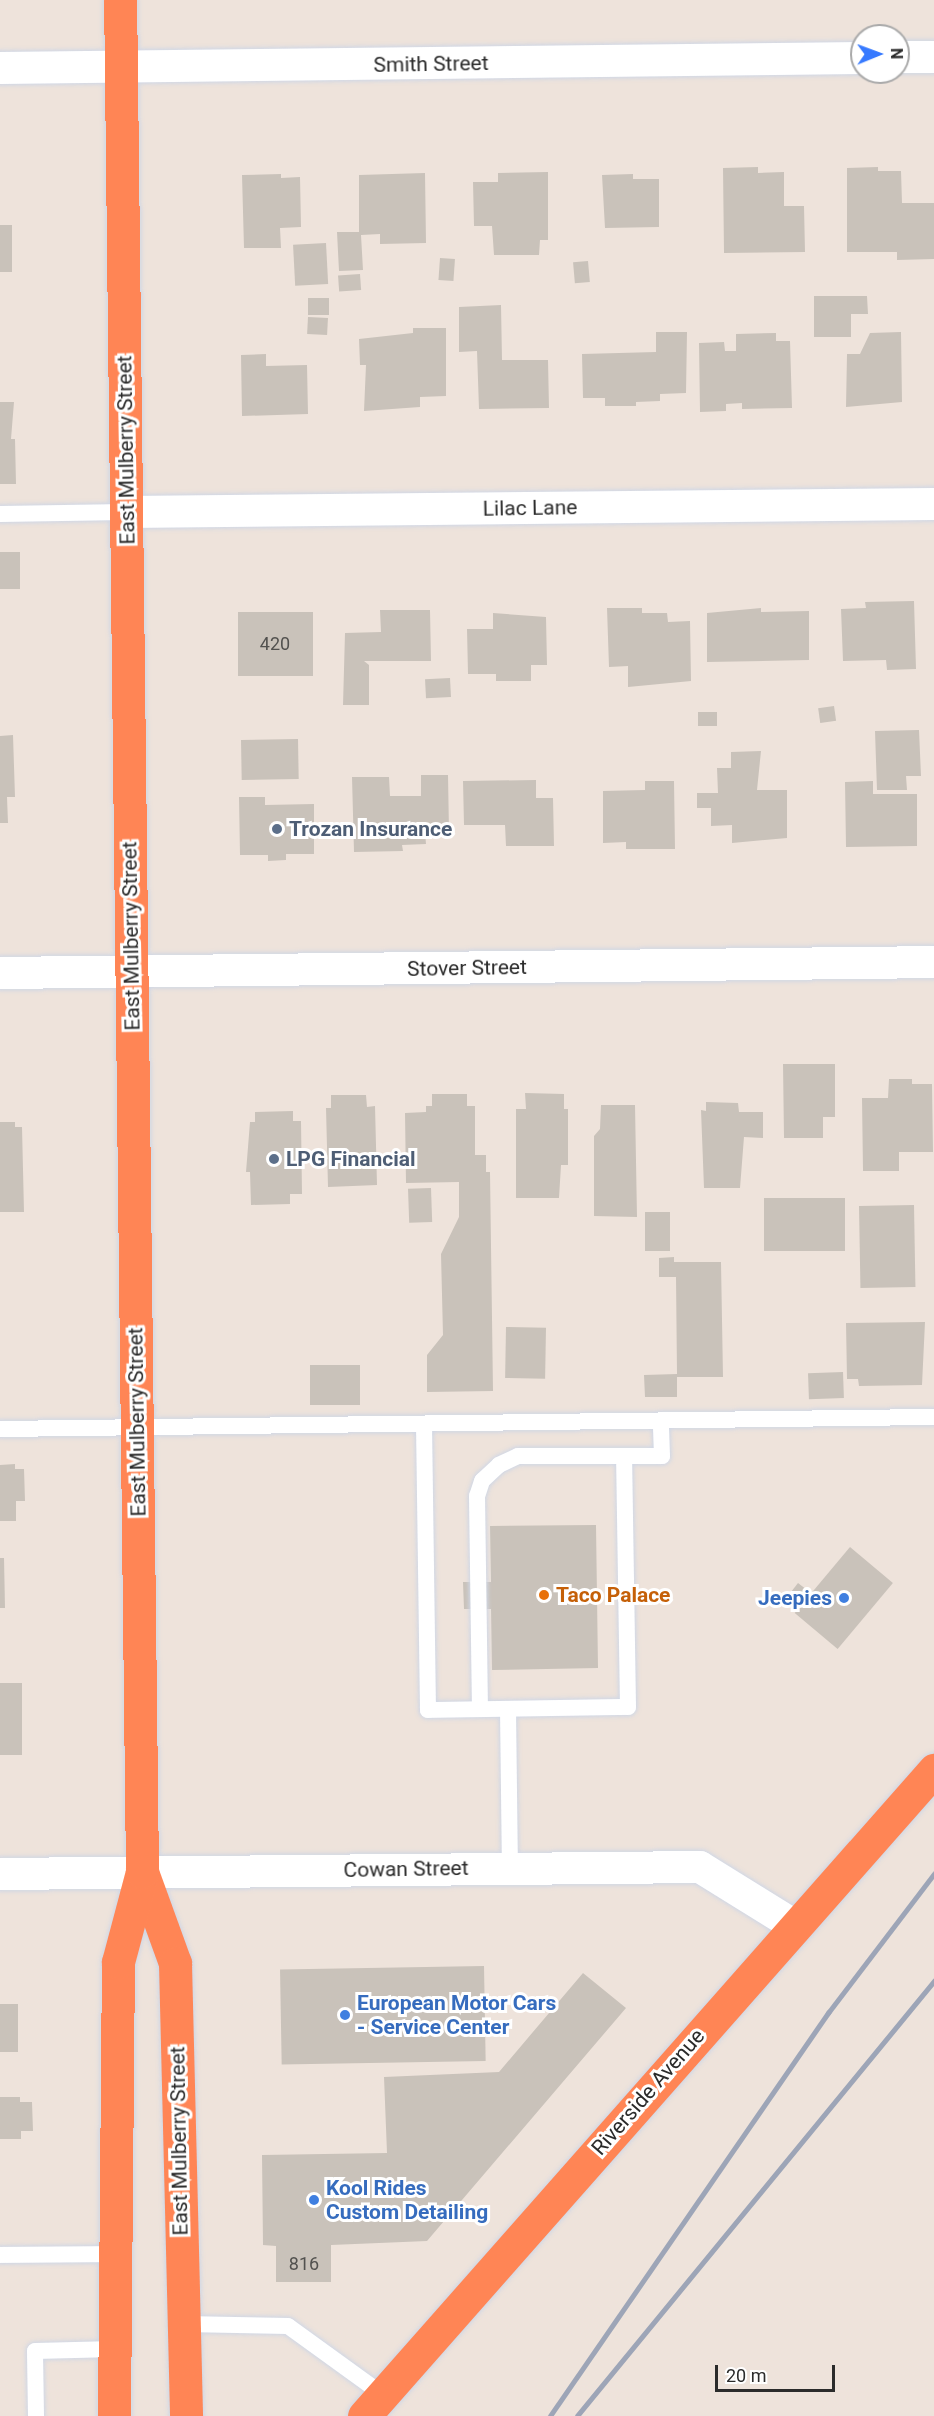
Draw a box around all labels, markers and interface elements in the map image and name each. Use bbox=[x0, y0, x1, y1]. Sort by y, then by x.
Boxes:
north arrow bbox=[850, 24, 910, 84]
text: N bbox=[887, 48, 906, 60]
street label: Smith Street bbox=[373, 50, 489, 78]
street label: East Mulberry Street bbox=[112, 355, 140, 545]
street label: Lilac Lane bbox=[482, 495, 578, 521]
house number: 420 bbox=[260, 633, 290, 655]
place label: Trozan Insurance bbox=[289, 816, 452, 842]
marker: Trozan Insurance bbox=[270, 822, 284, 836]
street label: East Mulberry Street bbox=[117, 841, 145, 1031]
street label: Stover Street bbox=[407, 954, 527, 982]
place label: LPG Financial bbox=[286, 1146, 416, 1172]
marker: LPG Financial bbox=[267, 1152, 281, 1166]
street label: East Mulberry Street bbox=[123, 1327, 151, 1517]
place label: Taco Palace bbox=[556, 1582, 670, 1608]
place label: Jeepies bbox=[758, 1585, 832, 1611]
marker: Taco Palace bbox=[537, 1588, 551, 1602]
marker: Jeepies bbox=[837, 1591, 851, 1605]
street label: Cowan Street bbox=[343, 1855, 469, 1883]
place label: European Motor Cars - Service Center bbox=[357, 1990, 556, 2040]
marker: European Motor Cars - Service Center bbox=[338, 2008, 352, 2022]
street label: Riverside Avenue bbox=[586, 2024, 710, 2160]
street label: East Mulberry Street bbox=[165, 2046, 193, 2236]
place label: Kool Rides Custom Detailing bbox=[326, 2175, 488, 2225]
marker: Kool Rides Custom Detailing bbox=[307, 2193, 321, 2207]
house number: 816 bbox=[289, 2253, 319, 2275]
scale bar bbox=[718, 2353, 838, 2391]
text: 20 m bbox=[726, 2365, 766, 2386]

